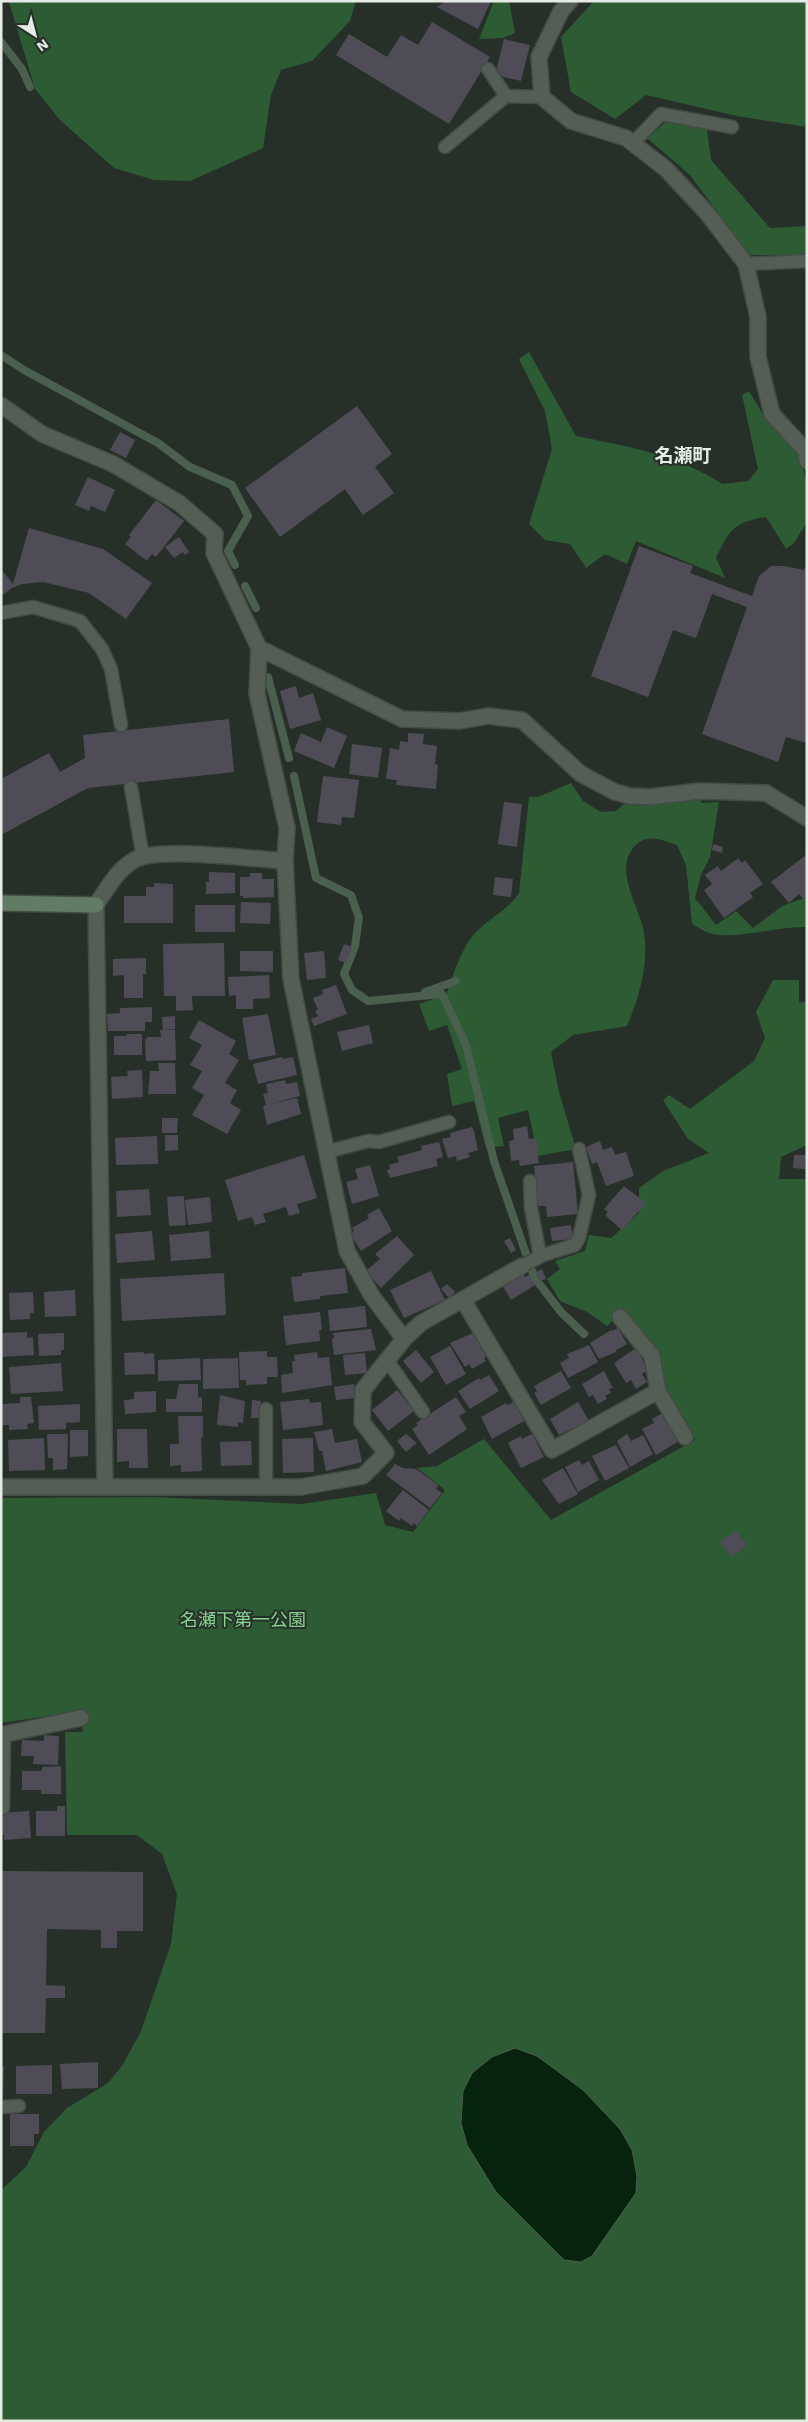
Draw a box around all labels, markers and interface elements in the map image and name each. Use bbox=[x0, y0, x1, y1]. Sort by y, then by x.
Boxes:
north arrow bbox=[10, 10, 60, 60]
text: N bbox=[34, 36, 52, 55]
district label: 名瀬町 bbox=[654, 444, 712, 467]
park label: 名瀬下第一公園 bbox=[180, 1609, 306, 1630]

